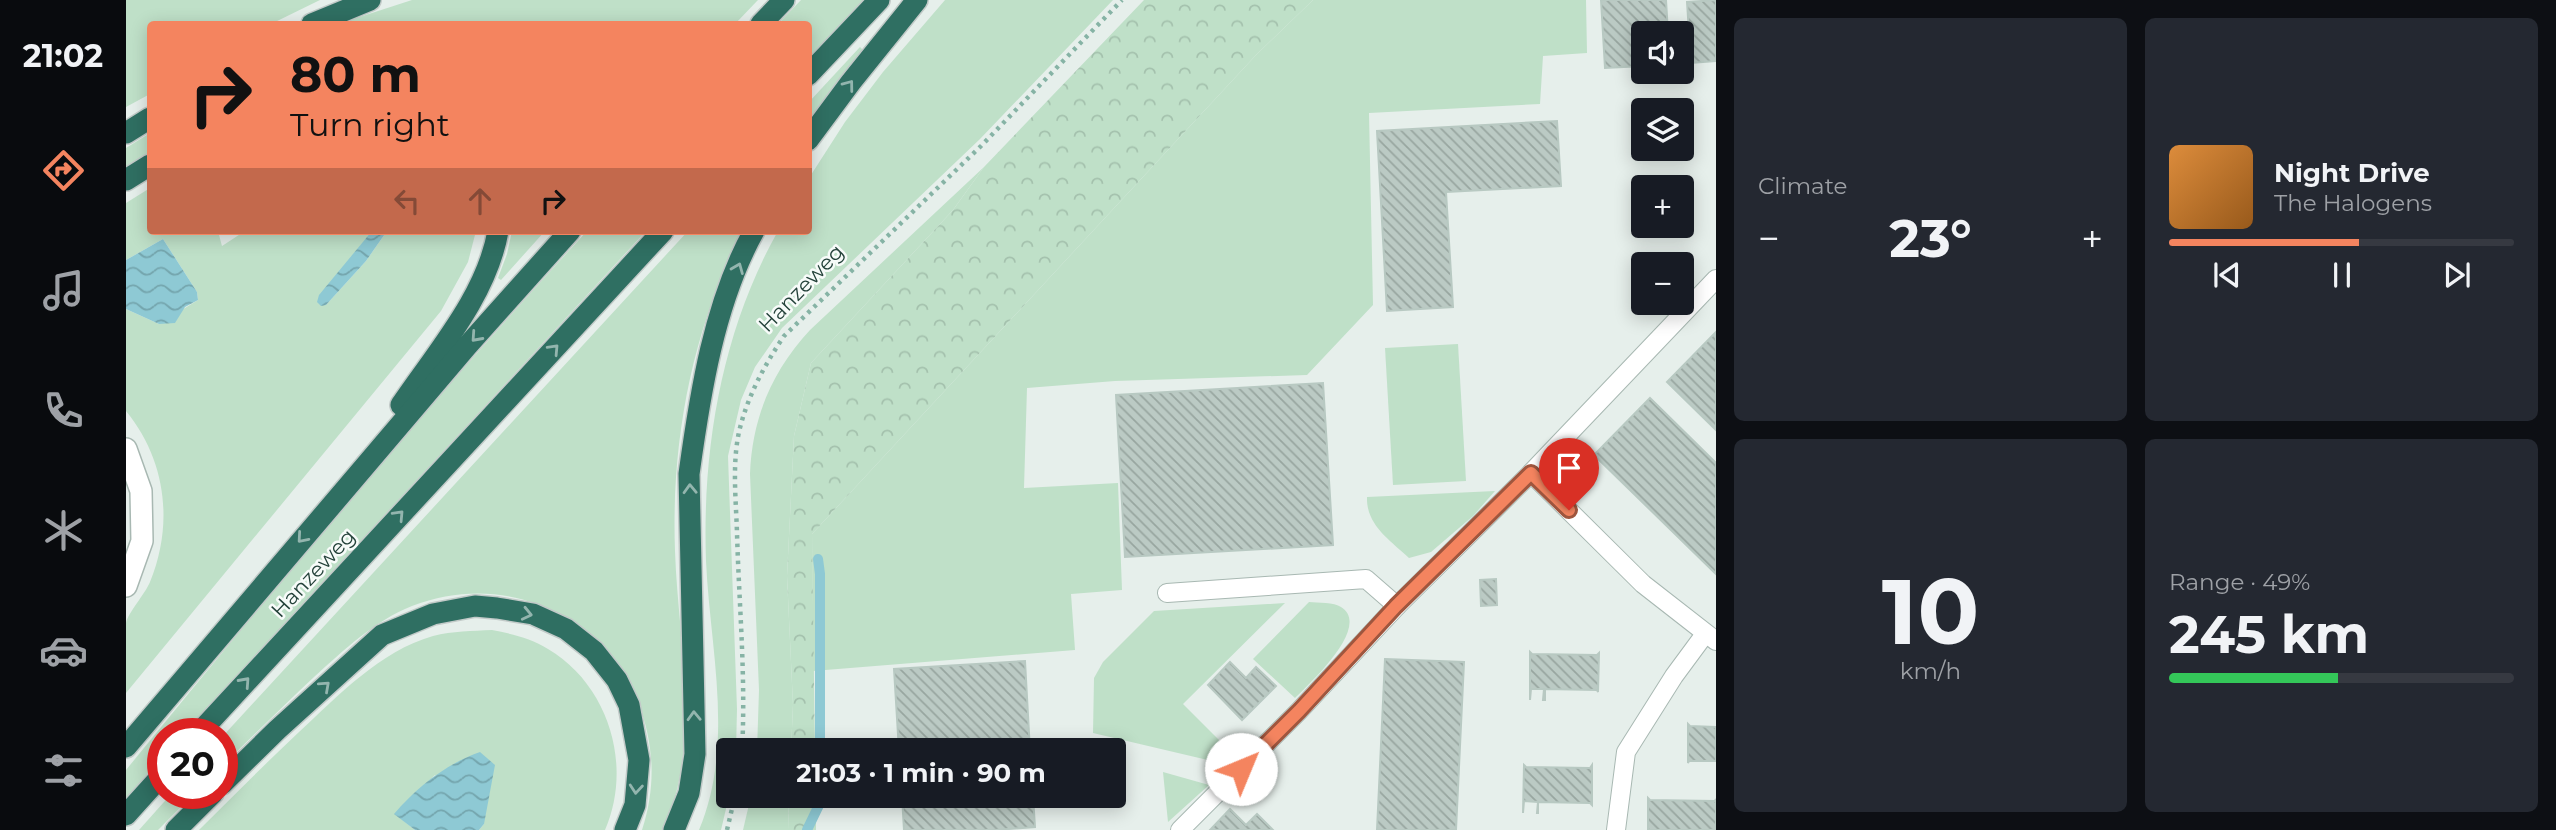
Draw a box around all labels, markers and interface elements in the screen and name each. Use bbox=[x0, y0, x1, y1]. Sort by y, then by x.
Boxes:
map controls bbox=[1631, 21, 1694, 315]
button: sound bbox=[1631, 21, 1694, 84]
text: 21:02 bbox=[23, 36, 103, 75]
text: 80 m bbox=[290, 45, 421, 104]
icon: right bbox=[175, 49, 266, 140]
one-way arrow bbox=[840, 80, 853, 93]
button: layers bbox=[1631, 98, 1694, 161]
text: Turn right bbox=[290, 105, 450, 144]
icon: directions bbox=[39, 146, 88, 195]
text: Night Drive bbox=[2274, 157, 2430, 189]
text: Climate bbox=[1758, 172, 1847, 200]
button: + bbox=[1631, 175, 1694, 238]
icon: left bbox=[388, 182, 426, 220]
icon: ahead bbox=[461, 182, 499, 220]
icon: right bbox=[534, 182, 572, 220]
text: The Halogens bbox=[2274, 189, 2432, 217]
text: 23° bbox=[1889, 207, 1972, 270]
text: − bbox=[1758, 215, 1780, 262]
text: + bbox=[2081, 215, 2103, 262]
street label: Hanzeweg bbox=[753, 239, 849, 337]
button: − bbox=[1631, 252, 1694, 315]
icon: previous bbox=[2208, 256, 2246, 294]
icon: pause bbox=[2323, 256, 2361, 294]
icon: next bbox=[2438, 256, 2476, 294]
one-way arrow bbox=[730, 263, 744, 275]
icon: music bbox=[39, 266, 88, 315]
one-way arrow bbox=[471, 328, 484, 341]
one-way arrow bbox=[546, 344, 558, 357]
icon: phone bbox=[39, 386, 88, 435]
pin bbox=[1539, 438, 1599, 510]
icon: arrive bbox=[1550, 449, 1588, 487]
one-way arrow bbox=[682, 483, 698, 494]
icon: climate bbox=[39, 506, 88, 555]
one-way arrow bbox=[391, 510, 403, 523]
street label: Hanzeweg bbox=[266, 524, 360, 622]
one-way arrow bbox=[298, 530, 310, 543]
text: 10 bbox=[1882, 556, 1979, 667]
text: Range · 49% bbox=[2169, 568, 2310, 596]
text: 245 km bbox=[2169, 603, 2369, 666]
one-way arrow bbox=[521, 606, 533, 620]
icon: car bbox=[39, 626, 88, 675]
text: km/h bbox=[1900, 657, 1961, 685]
one-way arrow bbox=[236, 678, 249, 691]
one-way arrow bbox=[317, 682, 330, 694]
one-way arrow bbox=[687, 710, 702, 721]
speed limit sign: 20 bbox=[147, 718, 238, 809]
position arrow bbox=[1204, 732, 1278, 806]
icon: filters bbox=[39, 746, 88, 795]
text: 21:03 · 1 min · 90 m bbox=[796, 757, 1046, 789]
one-way arrow bbox=[629, 784, 644, 795]

